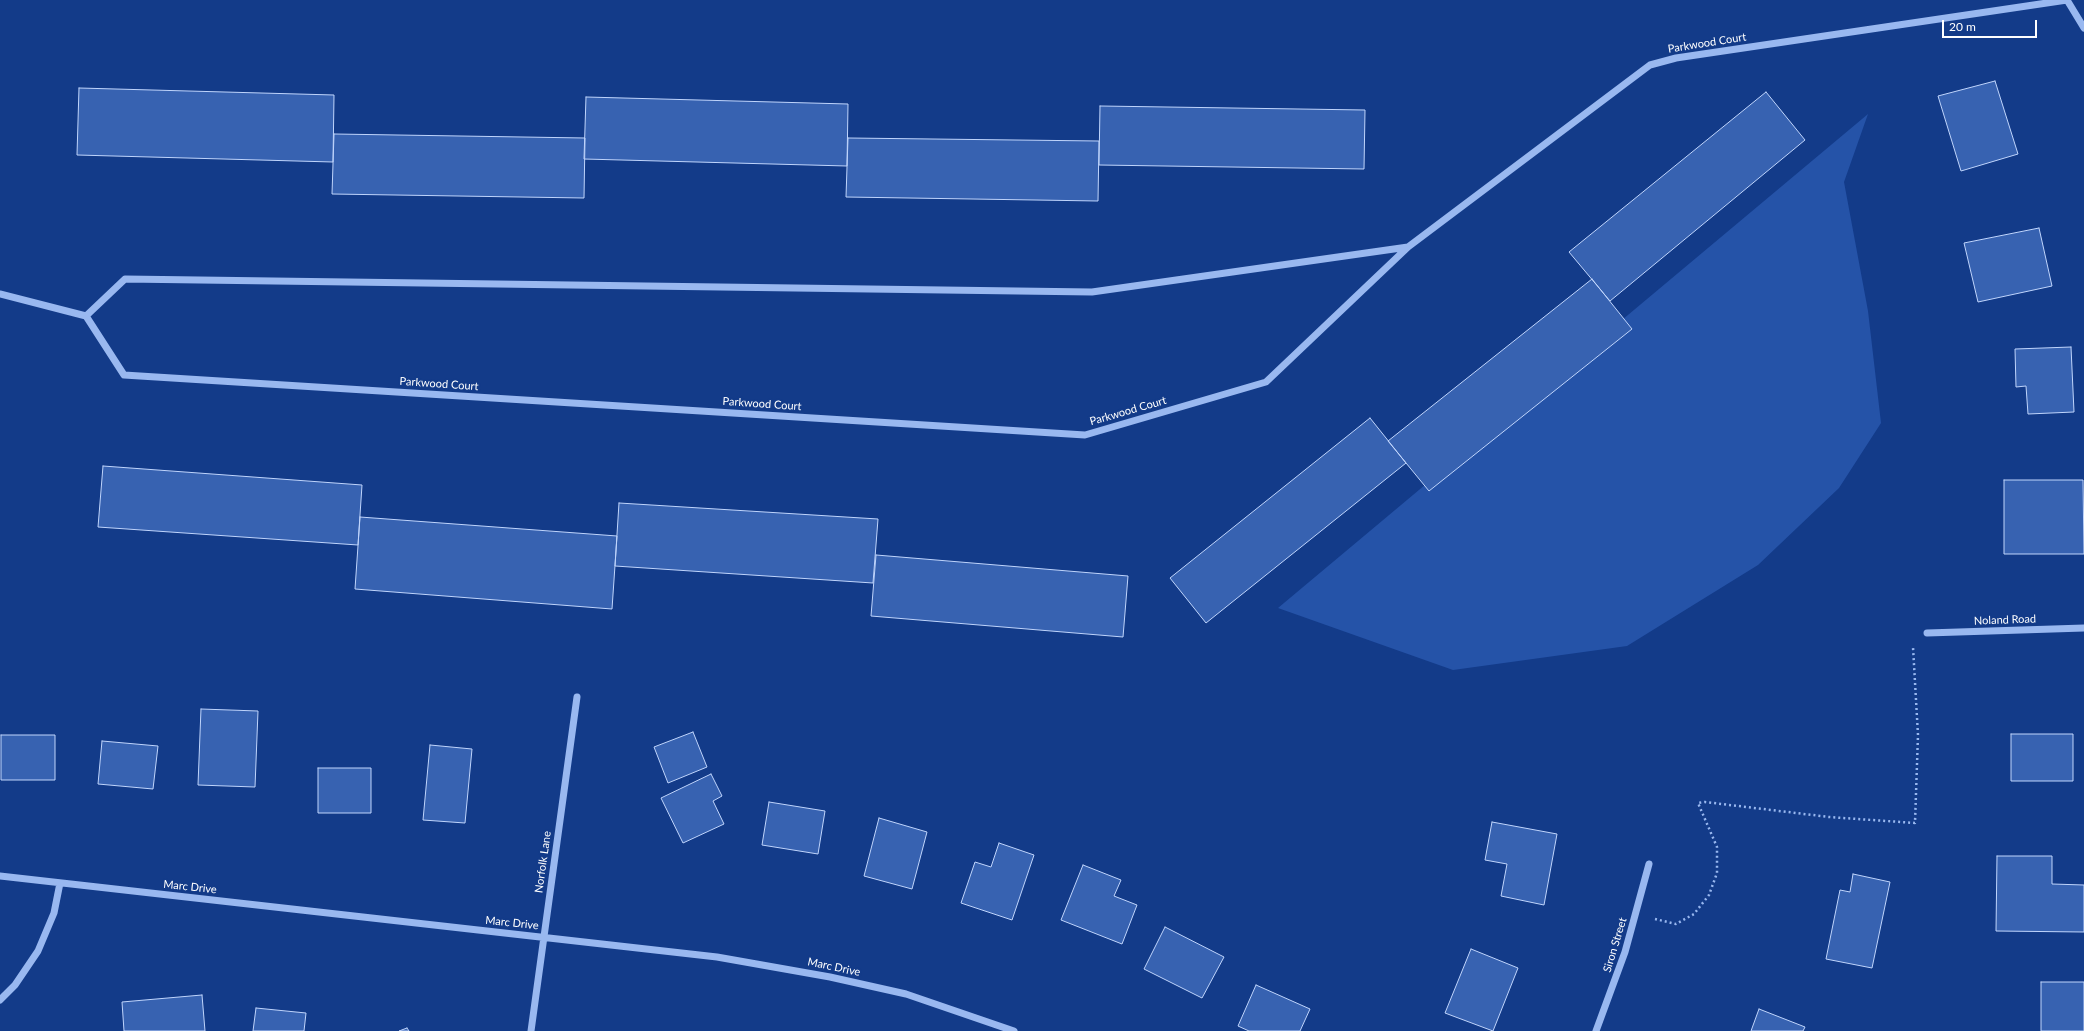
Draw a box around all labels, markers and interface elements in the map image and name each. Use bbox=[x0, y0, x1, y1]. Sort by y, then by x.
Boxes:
scale bar bbox=[1944, 12, 2039, 38]
text: 20 m bbox=[1949, 19, 1976, 34]
street label: Parkwood Court bbox=[1667, 30, 1747, 56]
street label: Parkwood Court bbox=[399, 375, 479, 393]
street label: Parkwood Court bbox=[1088, 394, 1168, 428]
street label: Parkwood Court bbox=[722, 395, 802, 413]
street label: Noland Road bbox=[1974, 612, 2036, 628]
street label: Norfolk Lane bbox=[532, 830, 554, 894]
street label: Marc Drive bbox=[163, 878, 217, 896]
street label: Marc Drive bbox=[485, 914, 539, 932]
street label: Siron Street bbox=[1600, 916, 1630, 974]
street label: Marc Drive bbox=[806, 955, 862, 979]

